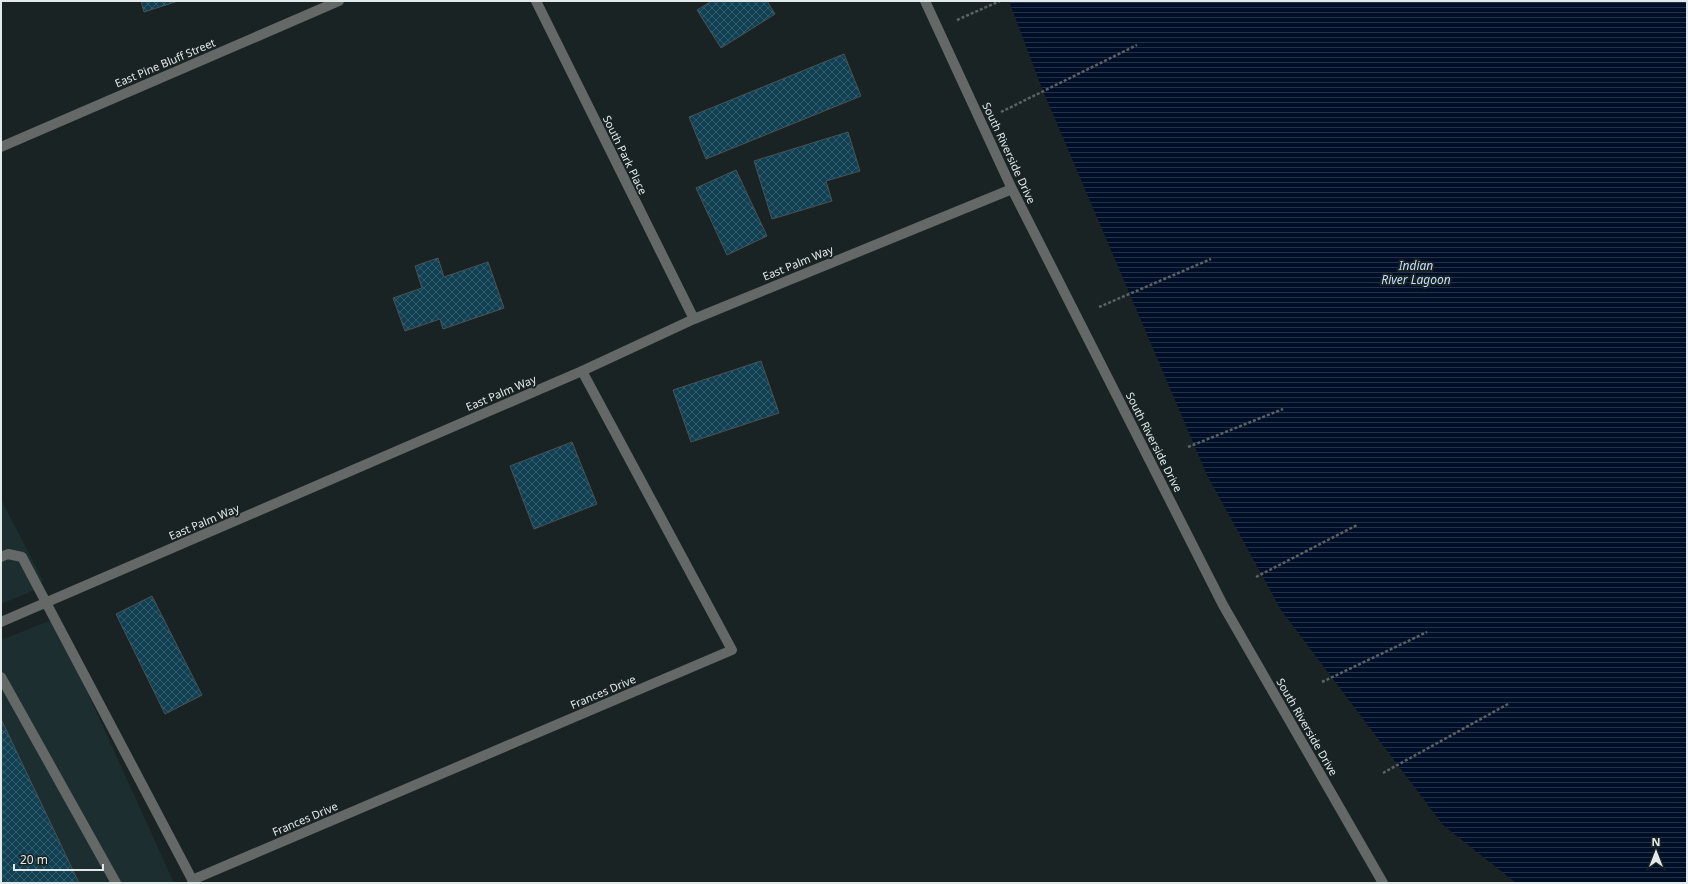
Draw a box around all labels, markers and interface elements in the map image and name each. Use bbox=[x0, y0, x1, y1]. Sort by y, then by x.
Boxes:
street label: East Pine Bluff Street bbox=[112, 35, 217, 90]
street label: South Riverside Drive bbox=[979, 100, 1040, 206]
street label: South Park Place bbox=[600, 113, 651, 197]
street label: East Palm Way bbox=[760, 241, 836, 284]
water label: Indian River Lagoon bbox=[1381, 257, 1451, 288]
street label: East Palm Way bbox=[463, 371, 539, 414]
street label: South Riverside Drive bbox=[1123, 389, 1186, 494]
street label: East Palm Way bbox=[166, 500, 242, 543]
street label: Frances Drive bbox=[568, 671, 638, 712]
street label: South Riverside Drive bbox=[1273, 675, 1341, 778]
street label: Frances Drive bbox=[270, 798, 340, 839]
north arrow bbox=[1636, 832, 1676, 872]
text: N bbox=[1652, 834, 1660, 849]
scale bar bbox=[14, 846, 103, 872]
text: 20 m bbox=[20, 851, 48, 868]

